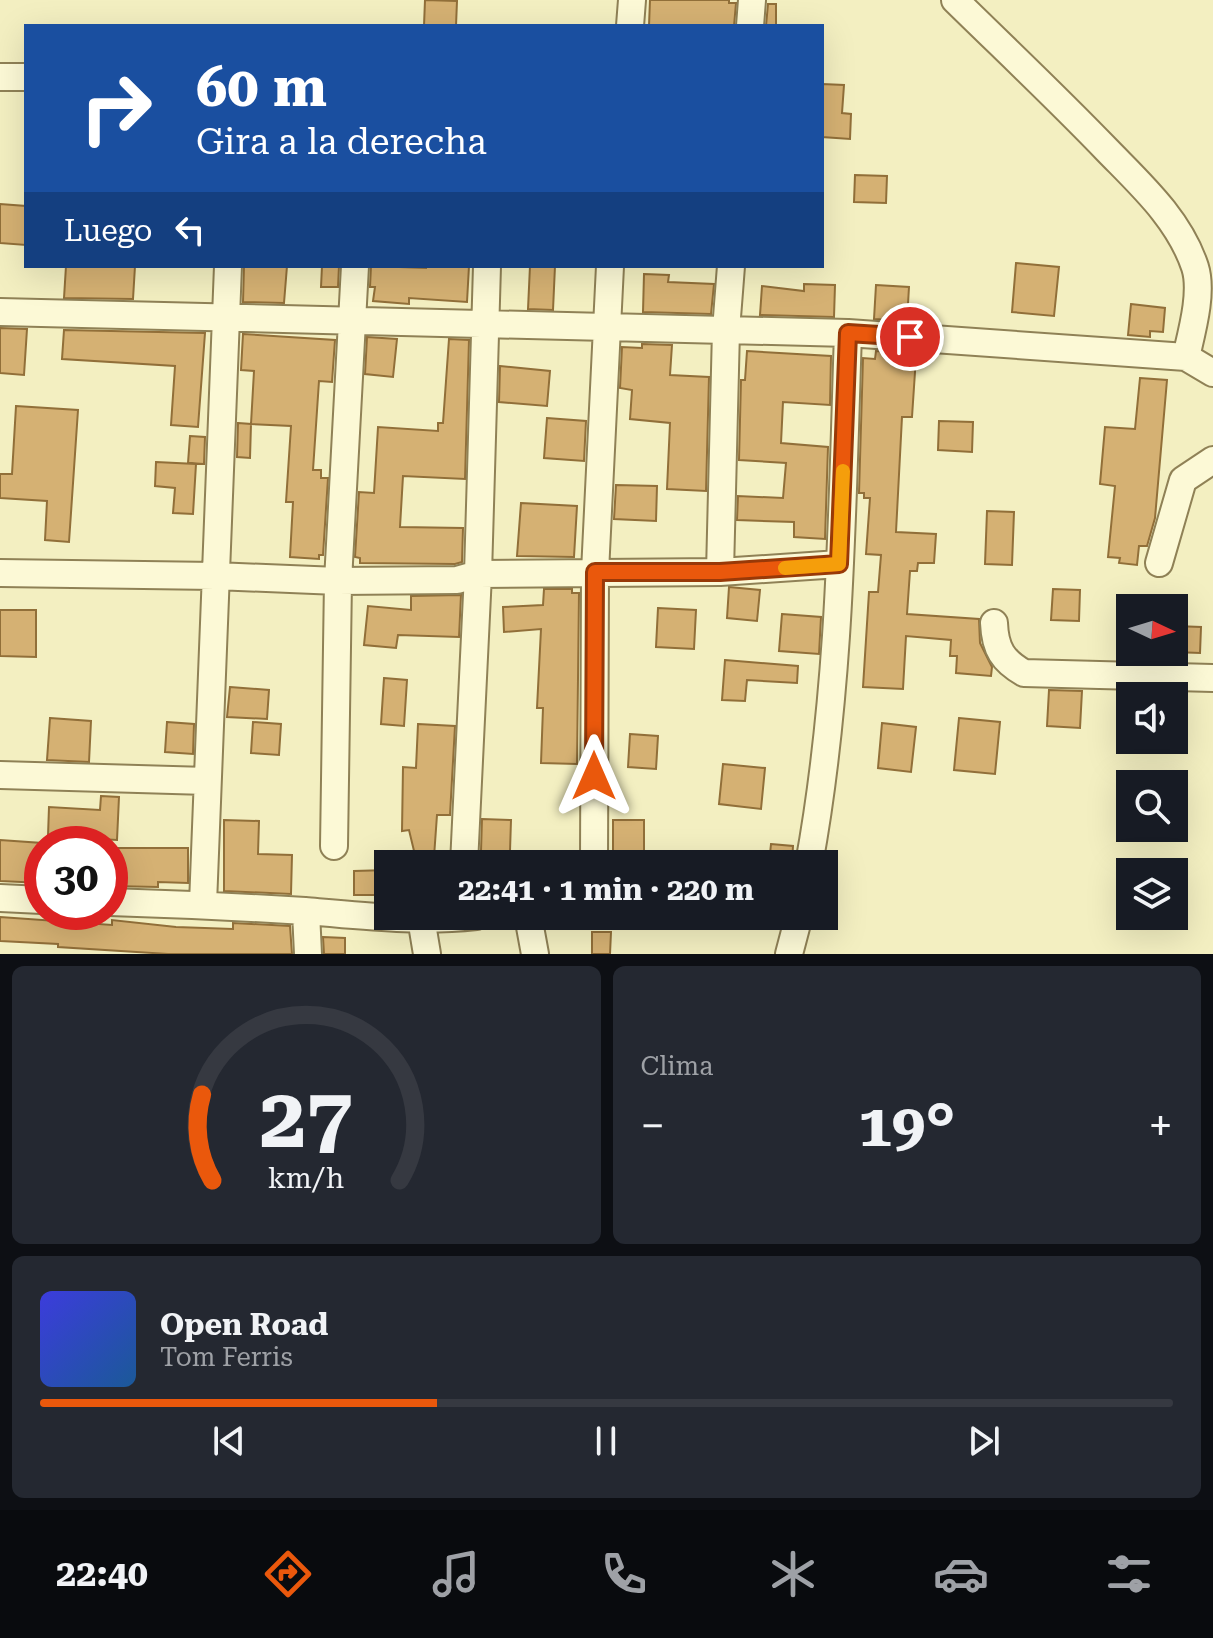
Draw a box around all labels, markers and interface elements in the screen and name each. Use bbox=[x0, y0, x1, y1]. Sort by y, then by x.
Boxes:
text: 60 m bbox=[196, 54, 327, 120]
icon: right bbox=[64, 56, 168, 160]
text: Gira a la derecha bbox=[196, 121, 487, 163]
icon: left bbox=[168, 208, 212, 252]
text: Luego bbox=[64, 213, 152, 248]
pin bbox=[876, 303, 944, 371]
icon: arrive bbox=[888, 315, 932, 359]
north arrow bbox=[1116, 594, 1188, 666]
map controls bbox=[1116, 594, 1188, 930]
button: sound bbox=[1116, 682, 1188, 754]
position arrow bbox=[552, 734, 636, 818]
button: search bbox=[1116, 770, 1188, 842]
speed limit sign: 30 bbox=[24, 826, 128, 930]
button: layers bbox=[1116, 858, 1188, 930]
text: 22:41 · 1 min · 220 m bbox=[458, 872, 754, 907]
text: Clima bbox=[641, 1051, 713, 1081]
text: 27 bbox=[260, 1070, 353, 1167]
text: 19° bbox=[858, 1090, 955, 1161]
text: − bbox=[641, 1100, 665, 1152]
text: + bbox=[1148, 1100, 1173, 1152]
text: km/h bbox=[268, 1161, 345, 1195]
text: Open Road bbox=[160, 1307, 328, 1342]
text: Tom Ferris bbox=[160, 1342, 293, 1372]
icon: previous bbox=[207, 1419, 251, 1463]
icon: pause bbox=[584, 1419, 628, 1463]
icon: next bbox=[962, 1419, 1006, 1463]
icon: directions bbox=[260, 1546, 316, 1602]
icon: music bbox=[428, 1546, 484, 1602]
icon: phone bbox=[596, 1546, 652, 1602]
icon: climate bbox=[765, 1546, 821, 1602]
icon: car bbox=[933, 1546, 989, 1602]
icon: filters bbox=[1101, 1546, 1157, 1602]
text: 22:40 bbox=[56, 1553, 148, 1595]

